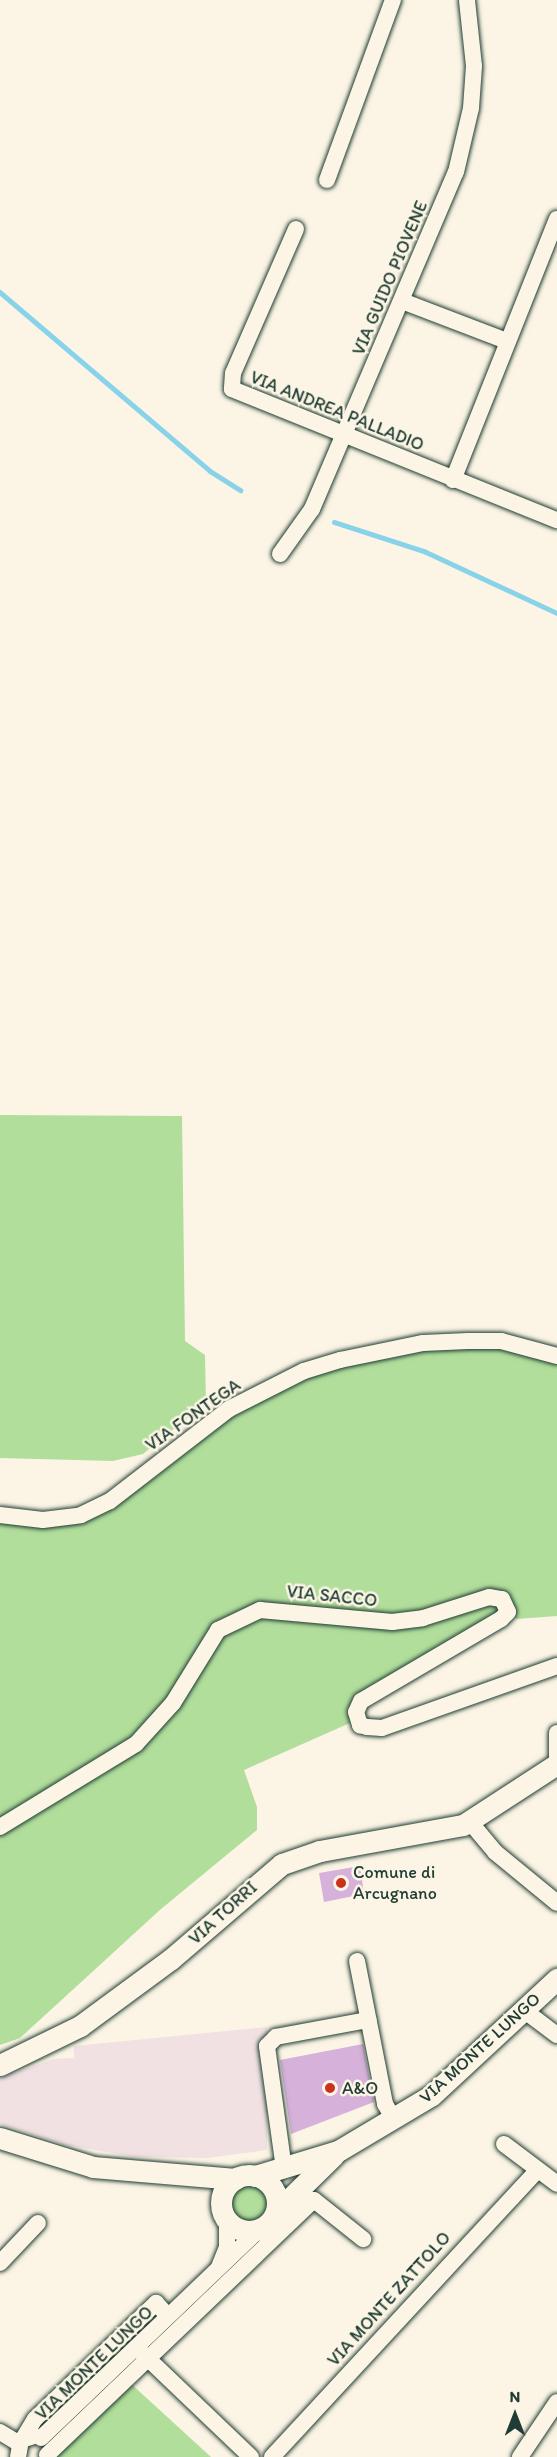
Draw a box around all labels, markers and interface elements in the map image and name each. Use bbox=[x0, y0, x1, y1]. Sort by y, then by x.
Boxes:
street label: VIA GUIDO PIOVENE bbox=[348, 199, 432, 357]
street label: VIA ANDREA PALLADIO bbox=[246, 366, 428, 456]
street label: VIA FONTEGA bbox=[141, 1374, 245, 1456]
street label: VIA SACCO bbox=[286, 1581, 378, 1611]
place label: Comune di Arcugnano bbox=[353, 1862, 437, 1904]
marker: Comune di Arcugnano bbox=[334, 1876, 348, 1890]
street label: VIA TORRI bbox=[185, 1877, 261, 1949]
street label: VIA MONTE LUNGO bbox=[415, 1988, 545, 2108]
place label: A&O bbox=[342, 2077, 378, 2099]
marker: A&O bbox=[323, 2081, 337, 2095]
street label: VIA MONTE ZATTOLO bbox=[323, 2227, 455, 2371]
street label: VIA MONTE LUNGO bbox=[31, 2302, 157, 2424]
north arrow bbox=[485, 2385, 545, 2445]
text: N bbox=[510, 2387, 520, 2406]

